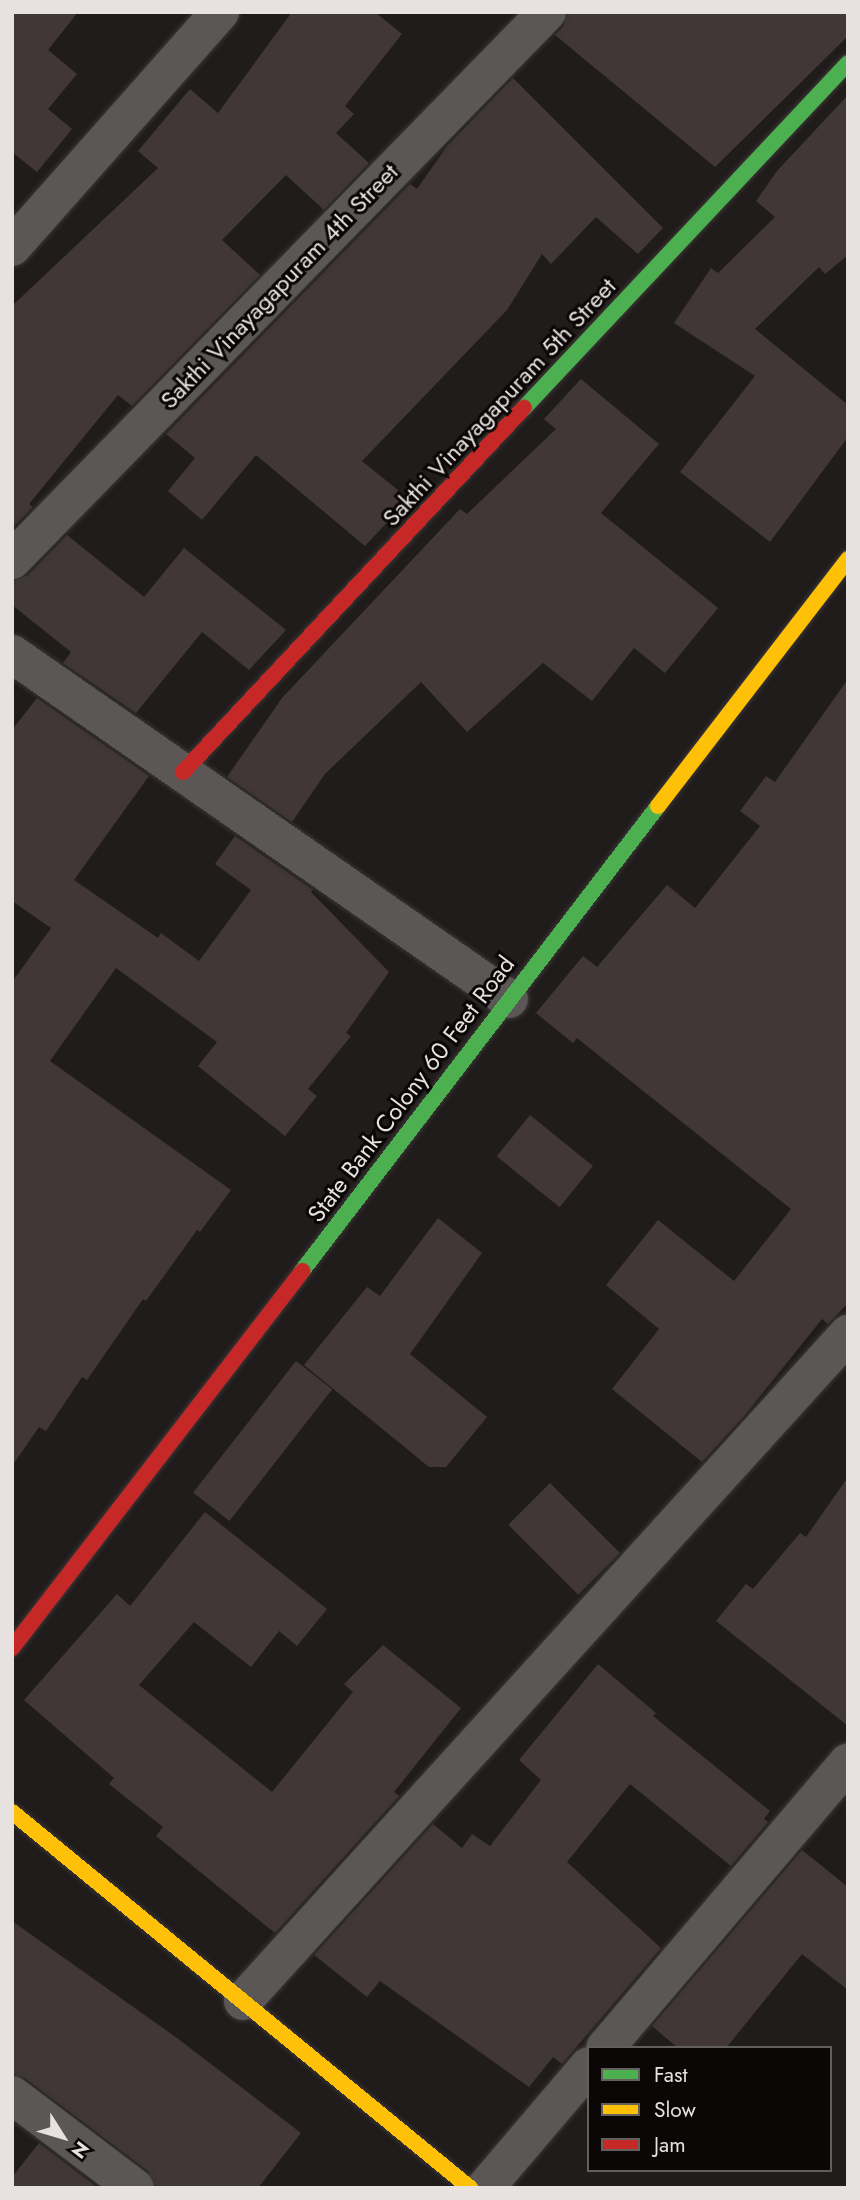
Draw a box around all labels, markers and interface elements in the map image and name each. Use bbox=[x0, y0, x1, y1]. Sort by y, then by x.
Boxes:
street label: Sakthi Vinayagapuram 4th Street bbox=[154, 158, 404, 414]
street label: Sakthi Vinayagapuram 5th Street bbox=[376, 272, 622, 532]
street label: State Bank Colony 60 Feet Road bbox=[302, 950, 520, 1228]
legend bbox=[587, 2046, 832, 2172]
text: Fast bbox=[654, 2060, 687, 2090]
text: Slow bbox=[654, 2095, 696, 2125]
north arrow bbox=[28, 2102, 98, 2172]
text: Jam bbox=[654, 2130, 686, 2160]
text: N bbox=[65, 2136, 95, 2164]

